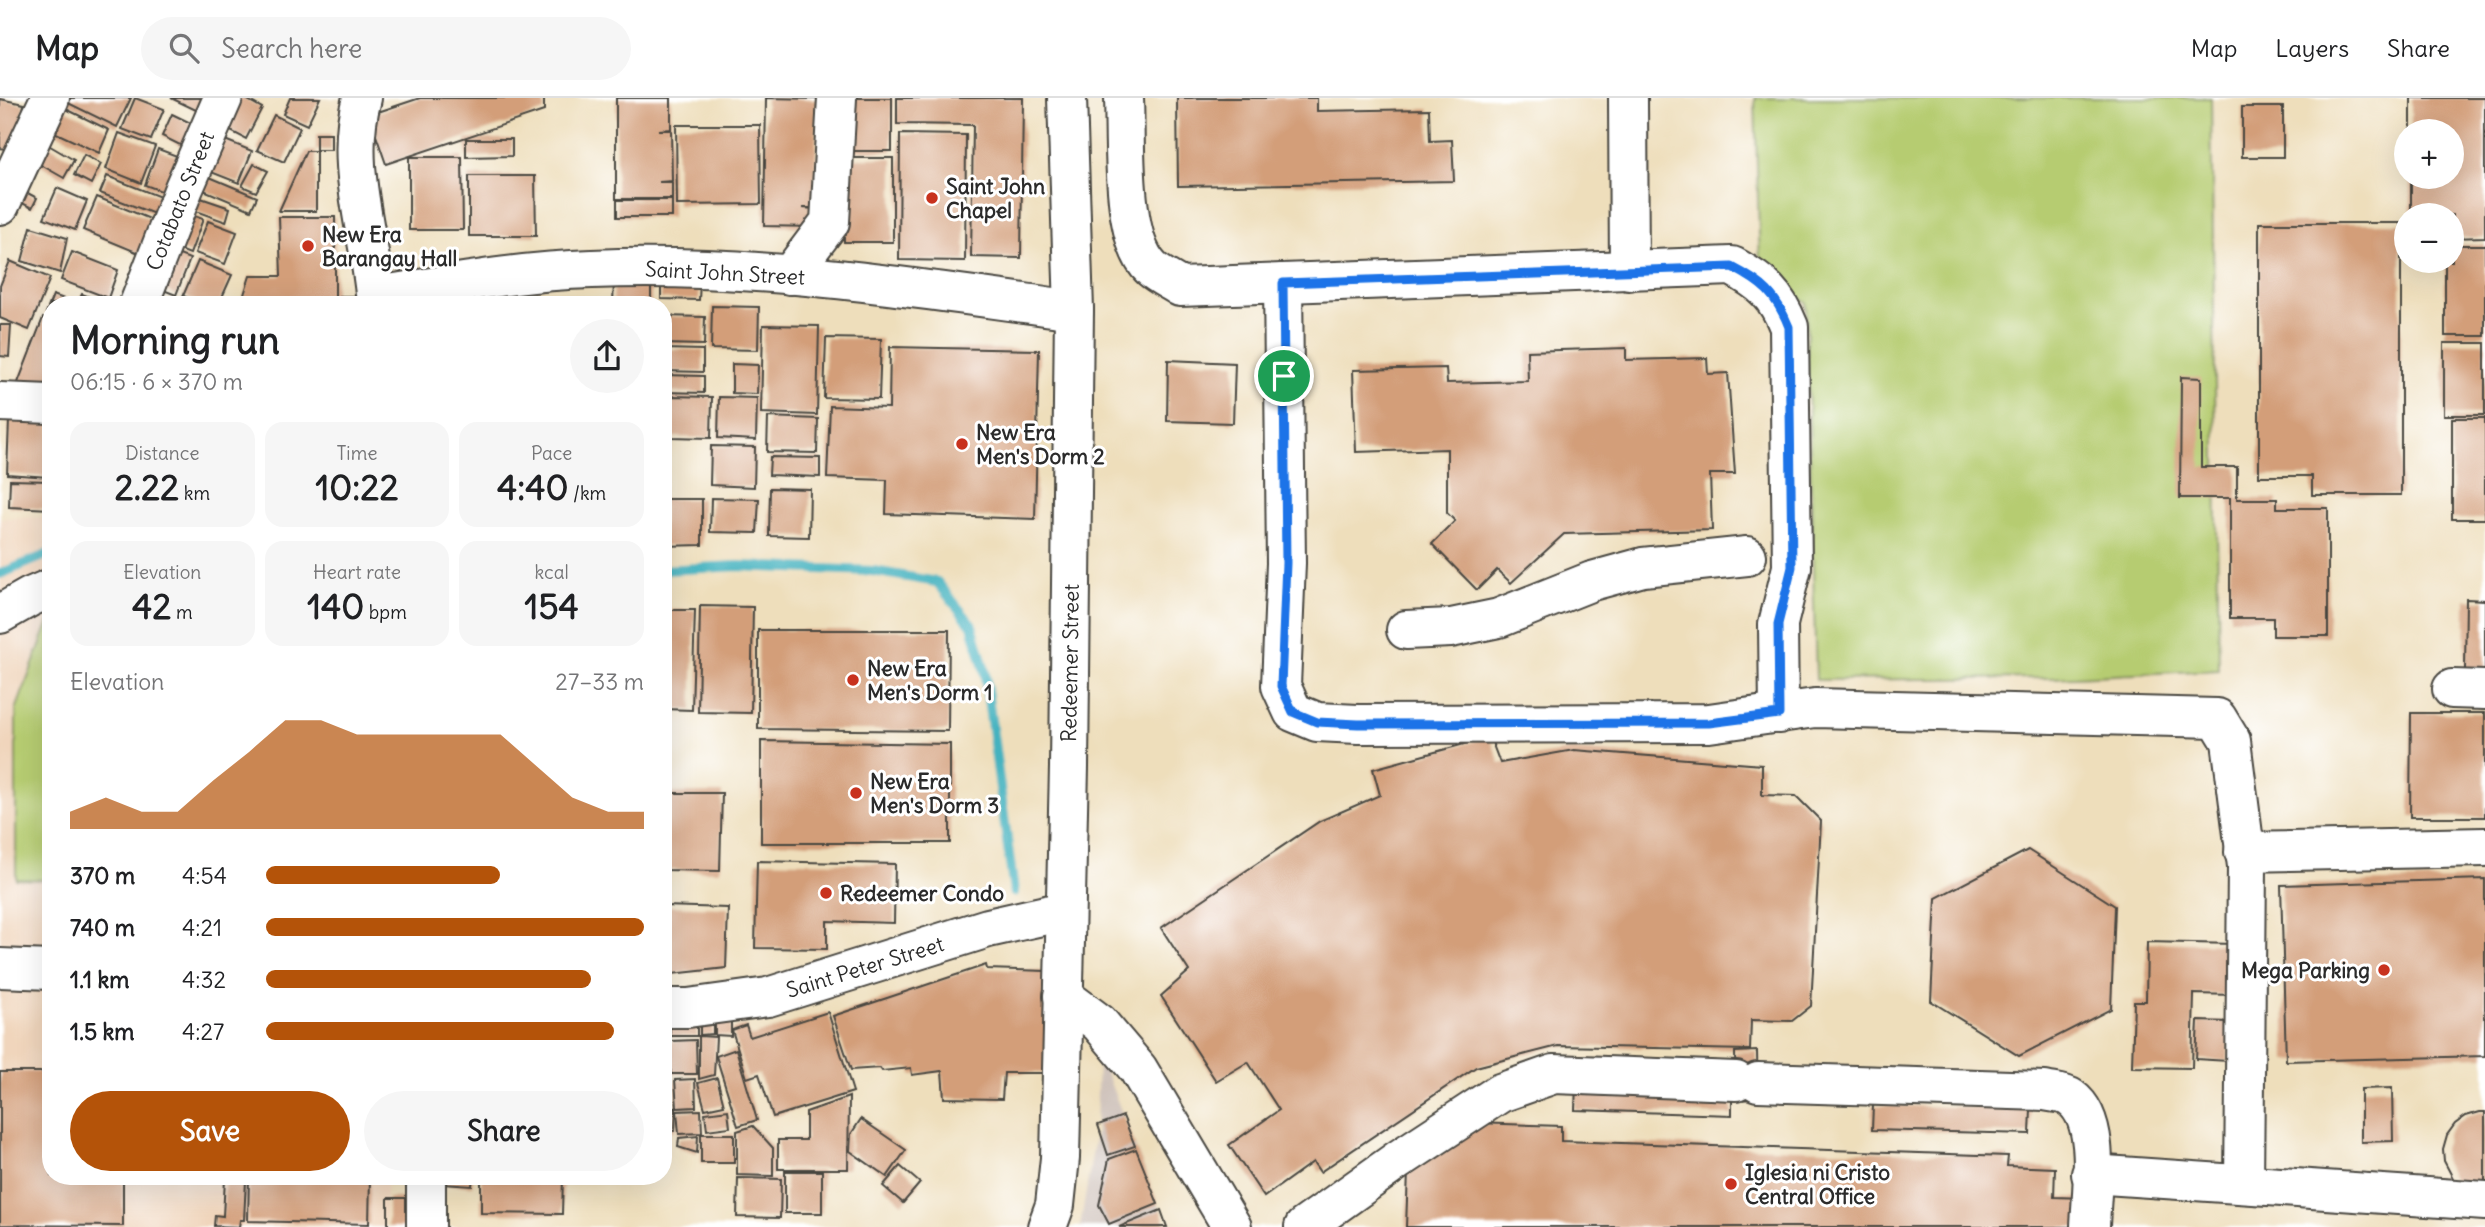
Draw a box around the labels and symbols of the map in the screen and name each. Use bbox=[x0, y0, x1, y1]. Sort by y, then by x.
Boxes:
street label: Cotabato Street bbox=[140, 127, 220, 275]
place label: Saint John Chapel bbox=[946, 173, 1045, 224]
marker: Saint John Chapel bbox=[924, 190, 940, 206]
place label: New Era Barangay Hall bbox=[322, 221, 457, 272]
marker: New Era Barangay Hall bbox=[300, 238, 316, 254]
street label: Saint John Street bbox=[644, 255, 806, 291]
pin bbox=[1254, 346, 1314, 406]
place label: New Era Men's Dorm 2 bbox=[976, 419, 1105, 470]
marker: New Era Men's Dorm 2 bbox=[954, 436, 970, 452]
street label: Redeemer Street bbox=[1055, 584, 1085, 742]
place label: New Era Men's Dorm 1 bbox=[867, 655, 993, 706]
marker: New Era Men's Dorm 1 bbox=[845, 672, 861, 688]
place label: New Era Men's Dorm 3 bbox=[870, 768, 999, 819]
marker: New Era Men's Dorm 3 bbox=[848, 785, 864, 801]
place label: Redeemer Condo bbox=[840, 880, 1004, 907]
marker: Redeemer Condo bbox=[818, 885, 834, 901]
street label: Saint Peter Street bbox=[783, 930, 947, 1004]
place label: Mega Parking bbox=[2241, 957, 2370, 984]
marker: Mega Parking bbox=[2376, 962, 2392, 978]
place label: Iglesia ni Cristo Central Office bbox=[1745, 1159, 1890, 1210]
marker: Iglesia ni Cristo Central Office bbox=[1723, 1176, 1739, 1192]

